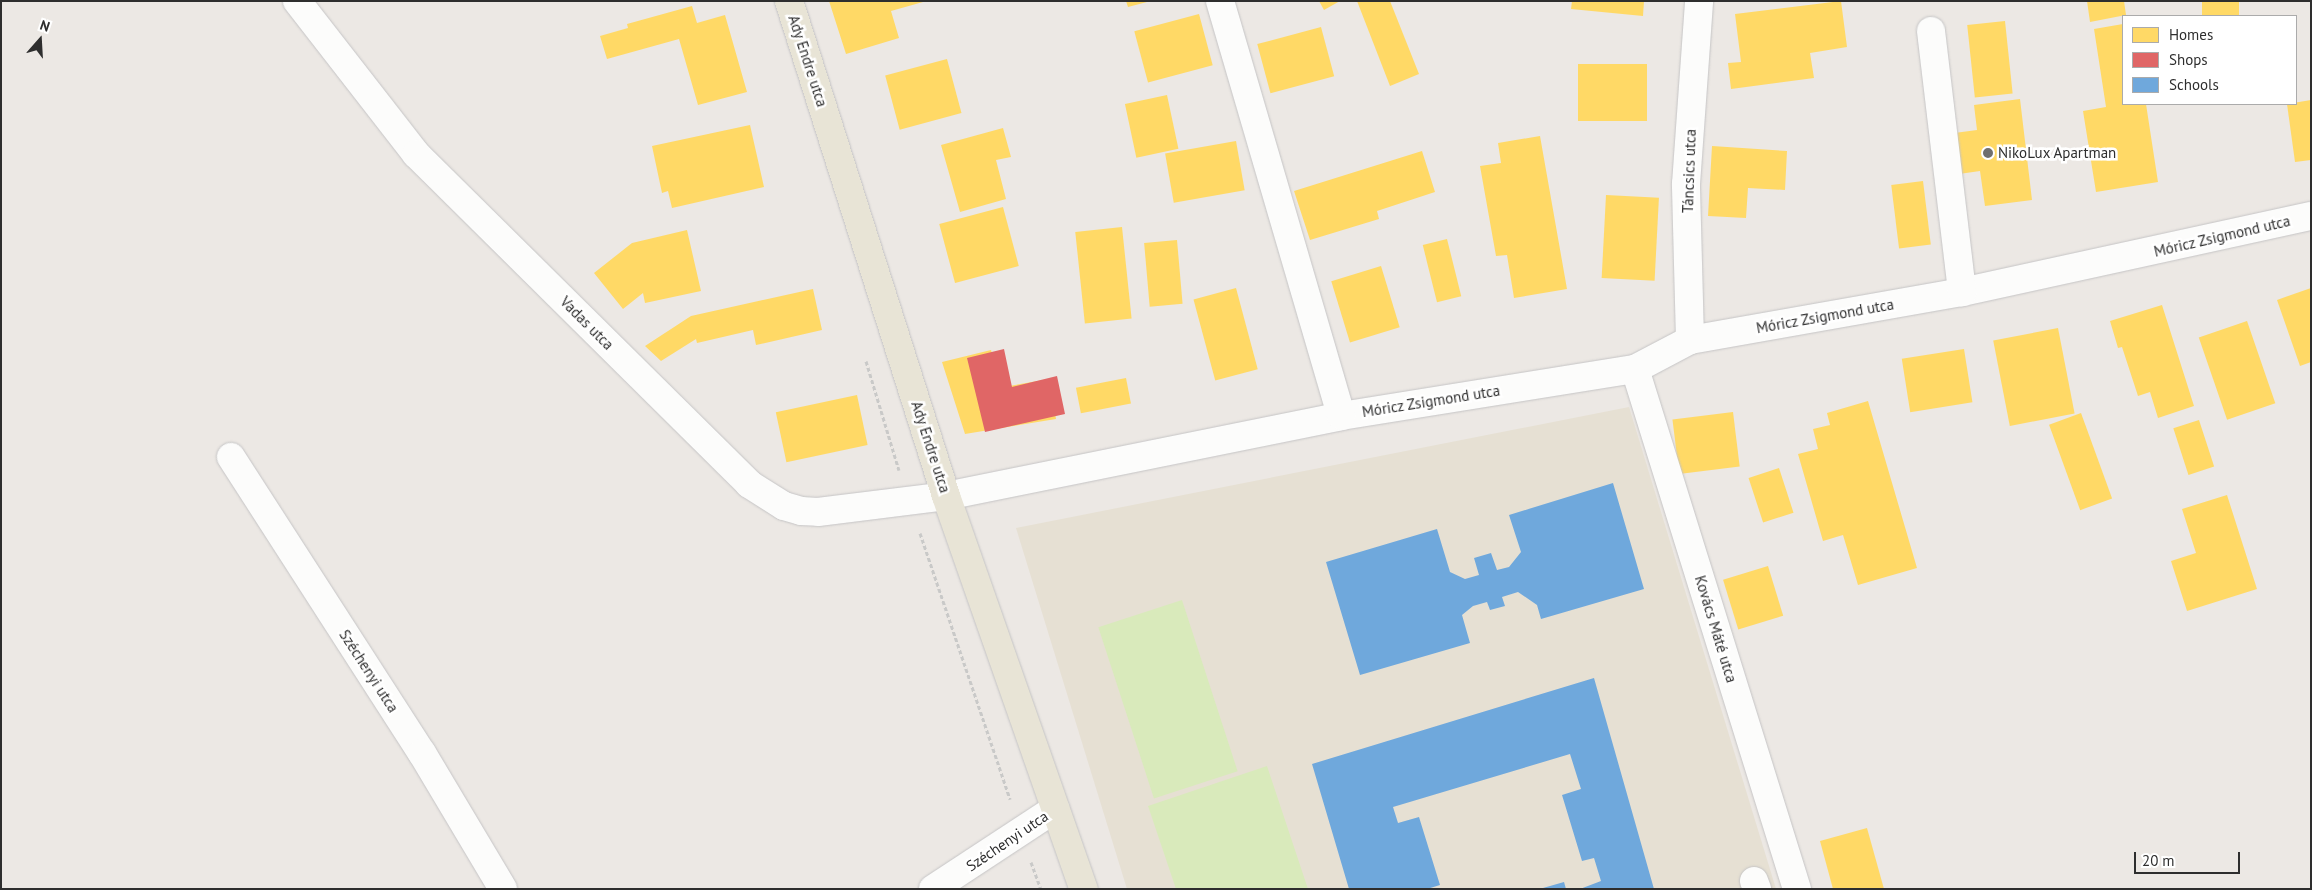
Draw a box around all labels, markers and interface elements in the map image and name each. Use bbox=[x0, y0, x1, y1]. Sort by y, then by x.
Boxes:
street label: Ady Endre utca bbox=[785, 13, 831, 109]
north arrow bbox=[15, 15, 65, 65]
legend bbox=[2122, 15, 2297, 105]
text: N bbox=[38, 16, 52, 36]
text: Homes bbox=[2169, 25, 2213, 44]
text: Shops bbox=[2169, 50, 2208, 69]
text: Schools bbox=[2169, 75, 2219, 94]
street label: Táncsics utca bbox=[1679, 129, 1699, 213]
place label: NikoLux Apartman bbox=[1998, 144, 2117, 162]
marker: NikoLux Apartman bbox=[1982, 147, 1994, 159]
street label: Móricz Zsigmond utca bbox=[2152, 211, 2292, 261]
street label: Vadas utca bbox=[557, 293, 617, 353]
street label: Móricz Zsigmond utca bbox=[1754, 295, 1896, 337]
street label: Móricz Zsigmond utca bbox=[1360, 381, 1502, 421]
street label: Ady Endre utca bbox=[908, 399, 954, 495]
street label: Kovács Máté utca bbox=[1691, 573, 1741, 685]
street label: Széchenyi utca bbox=[336, 626, 402, 716]
street label: Széchenyi utca bbox=[963, 807, 1051, 875]
scale bar bbox=[2137, 842, 2243, 874]
text: 20 m bbox=[2142, 851, 2175, 870]

